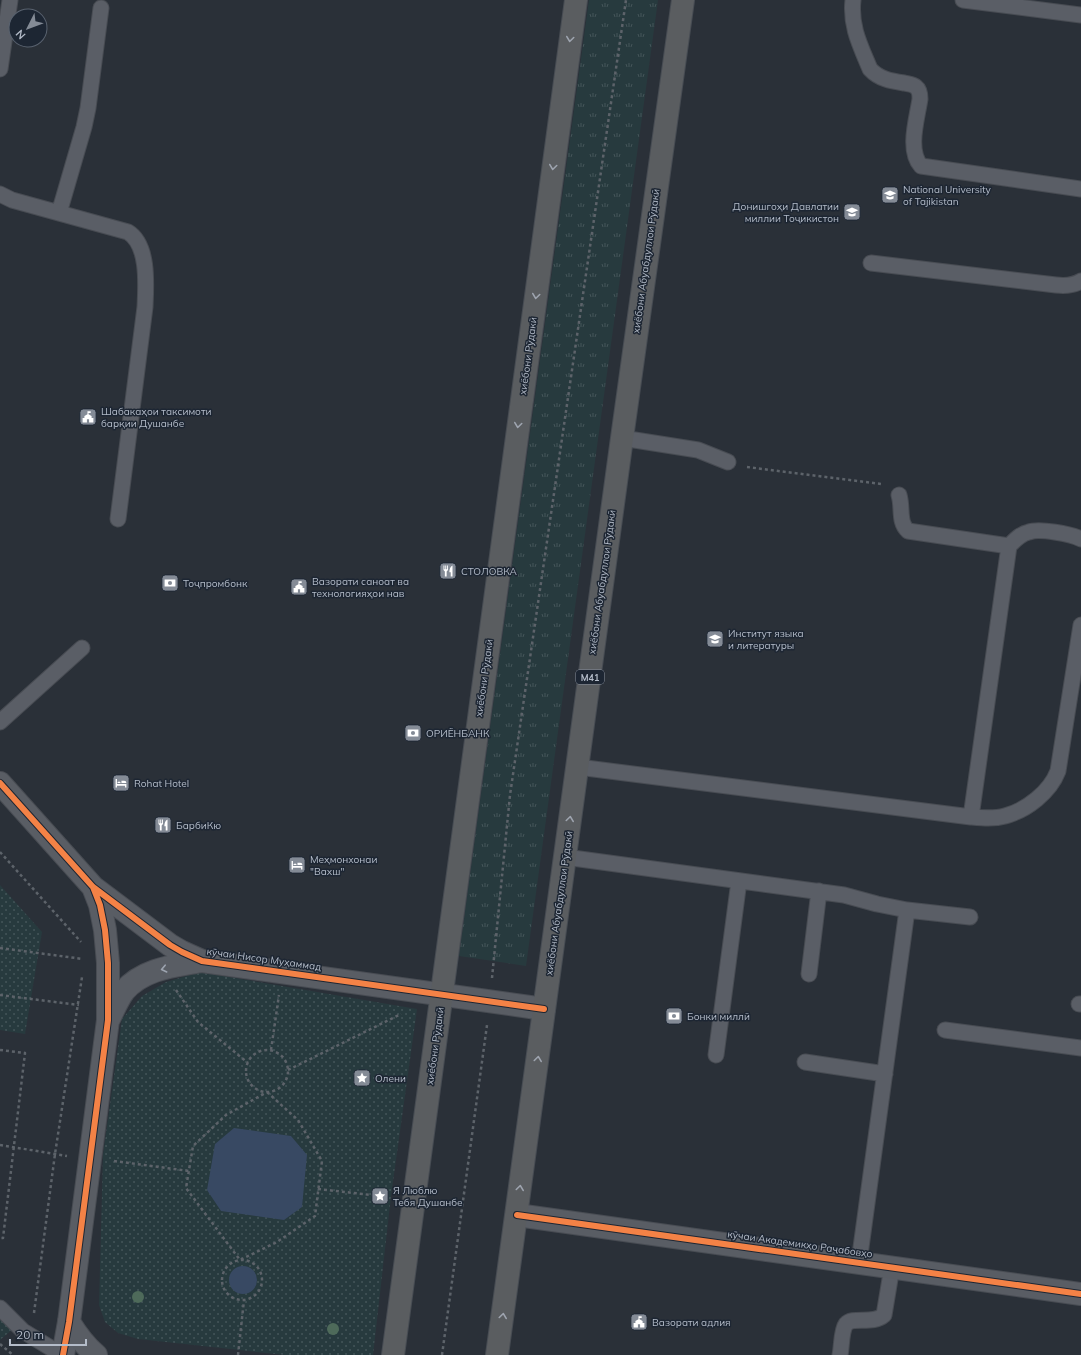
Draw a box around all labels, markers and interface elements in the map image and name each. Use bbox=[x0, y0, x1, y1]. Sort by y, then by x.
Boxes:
north arrow bbox=[8, 8, 48, 48]
text: N bbox=[13, 27, 29, 42]
one-way arrow bbox=[566, 36, 575, 42]
one-way arrow bbox=[549, 164, 558, 171]
place label: National University of Tajikistan bbox=[903, 183, 992, 208]
school or university icon: National University of Tajikistan bbox=[880, 185, 900, 205]
street label: хиёбони Абуабдуллои Рӯдакӣ bbox=[629, 188, 663, 334]
place label: Донишгоҳи Давлатии миллии Тоҷикистон bbox=[733, 200, 839, 225]
school or university icon: Донишгоҳи Давлатии миллии Тоҷикистон bbox=[842, 202, 862, 222]
one-way arrow bbox=[532, 293, 541, 299]
street label: хиёбони Рӯдакӣ bbox=[516, 316, 540, 396]
place label: Шабакаҳои таксимоти барқии Душанбе bbox=[101, 405, 211, 430]
public building icon: Шабакаҳои таксимоти барқии Душанбе bbox=[78, 407, 98, 427]
one-way arrow bbox=[514, 422, 523, 428]
street label: хиёбони Абуабдуллои Рӯдакӣ bbox=[585, 509, 619, 655]
restaurant icon: СТОЛОВКА bbox=[438, 561, 458, 581]
place label: СТОЛОВКА bbox=[461, 565, 518, 578]
bank icon: Тоҷпромбонк bbox=[160, 573, 180, 593]
place label: Вазорати саноат ва технологияҳои нав bbox=[312, 575, 409, 600]
place label: Тоҷпромбонк bbox=[183, 577, 248, 590]
public building icon: Вазорати саноат ва технологияҳои нав bbox=[289, 577, 309, 597]
place label: Институт языка и литературы bbox=[728, 627, 804, 652]
school or university icon: Институт языка и литературы bbox=[705, 629, 725, 649]
street label: хиёбони Рӯдакӣ bbox=[472, 638, 496, 718]
road number: M41 bbox=[576, 670, 604, 684]
bank icon: ОРИЁНБАНК bbox=[403, 723, 423, 743]
place label: ОРИЁНБАНК bbox=[426, 727, 490, 740]
hotel icon: Rohat Hotel bbox=[111, 773, 131, 793]
place label: Rohat Hotel bbox=[134, 777, 189, 790]
restaurant icon: БарбиКю bbox=[153, 815, 173, 835]
one-way arrow bbox=[566, 816, 575, 822]
place label: БарбиКю bbox=[176, 819, 221, 832]
street label: хиёбони Абуабдуллои Рӯдакӣ bbox=[542, 830, 576, 976]
place label: Меҳмонхонаи "Вахш" bbox=[310, 853, 377, 878]
hotel icon: Меҳмонхонаи "Вахш" bbox=[287, 855, 307, 875]
street label: кӯчаи Нисор Муҳаммад bbox=[206, 945, 322, 973]
one-way arrow bbox=[161, 964, 167, 972]
street label: хиёбони Рӯдакӣ bbox=[423, 1006, 447, 1086]
bank icon: Бонки миллӣ bbox=[664, 1006, 684, 1026]
place label: Бонки миллӣ bbox=[687, 1010, 750, 1023]
one-way arrow bbox=[533, 1056, 542, 1062]
place icon: Олени bbox=[352, 1068, 372, 1088]
place label: Олени bbox=[375, 1072, 406, 1085]
place label: Я Люблю Тебя Душанбе bbox=[393, 1184, 463, 1209]
one-way arrow bbox=[515, 1185, 524, 1191]
place icon: Я Люблю Тебя Душанбе bbox=[370, 1186, 390, 1206]
street label: кӯчаи Академикҳо Раҷабовҳо bbox=[727, 1227, 874, 1261]
public building icon: Вазорати адлия bbox=[629, 1312, 649, 1332]
one-way arrow bbox=[498, 1313, 507, 1319]
place label: Вазорати адлия bbox=[652, 1316, 731, 1329]
scale bar bbox=[10, 1321, 86, 1347]
text: 20 m bbox=[16, 1327, 44, 1342]

